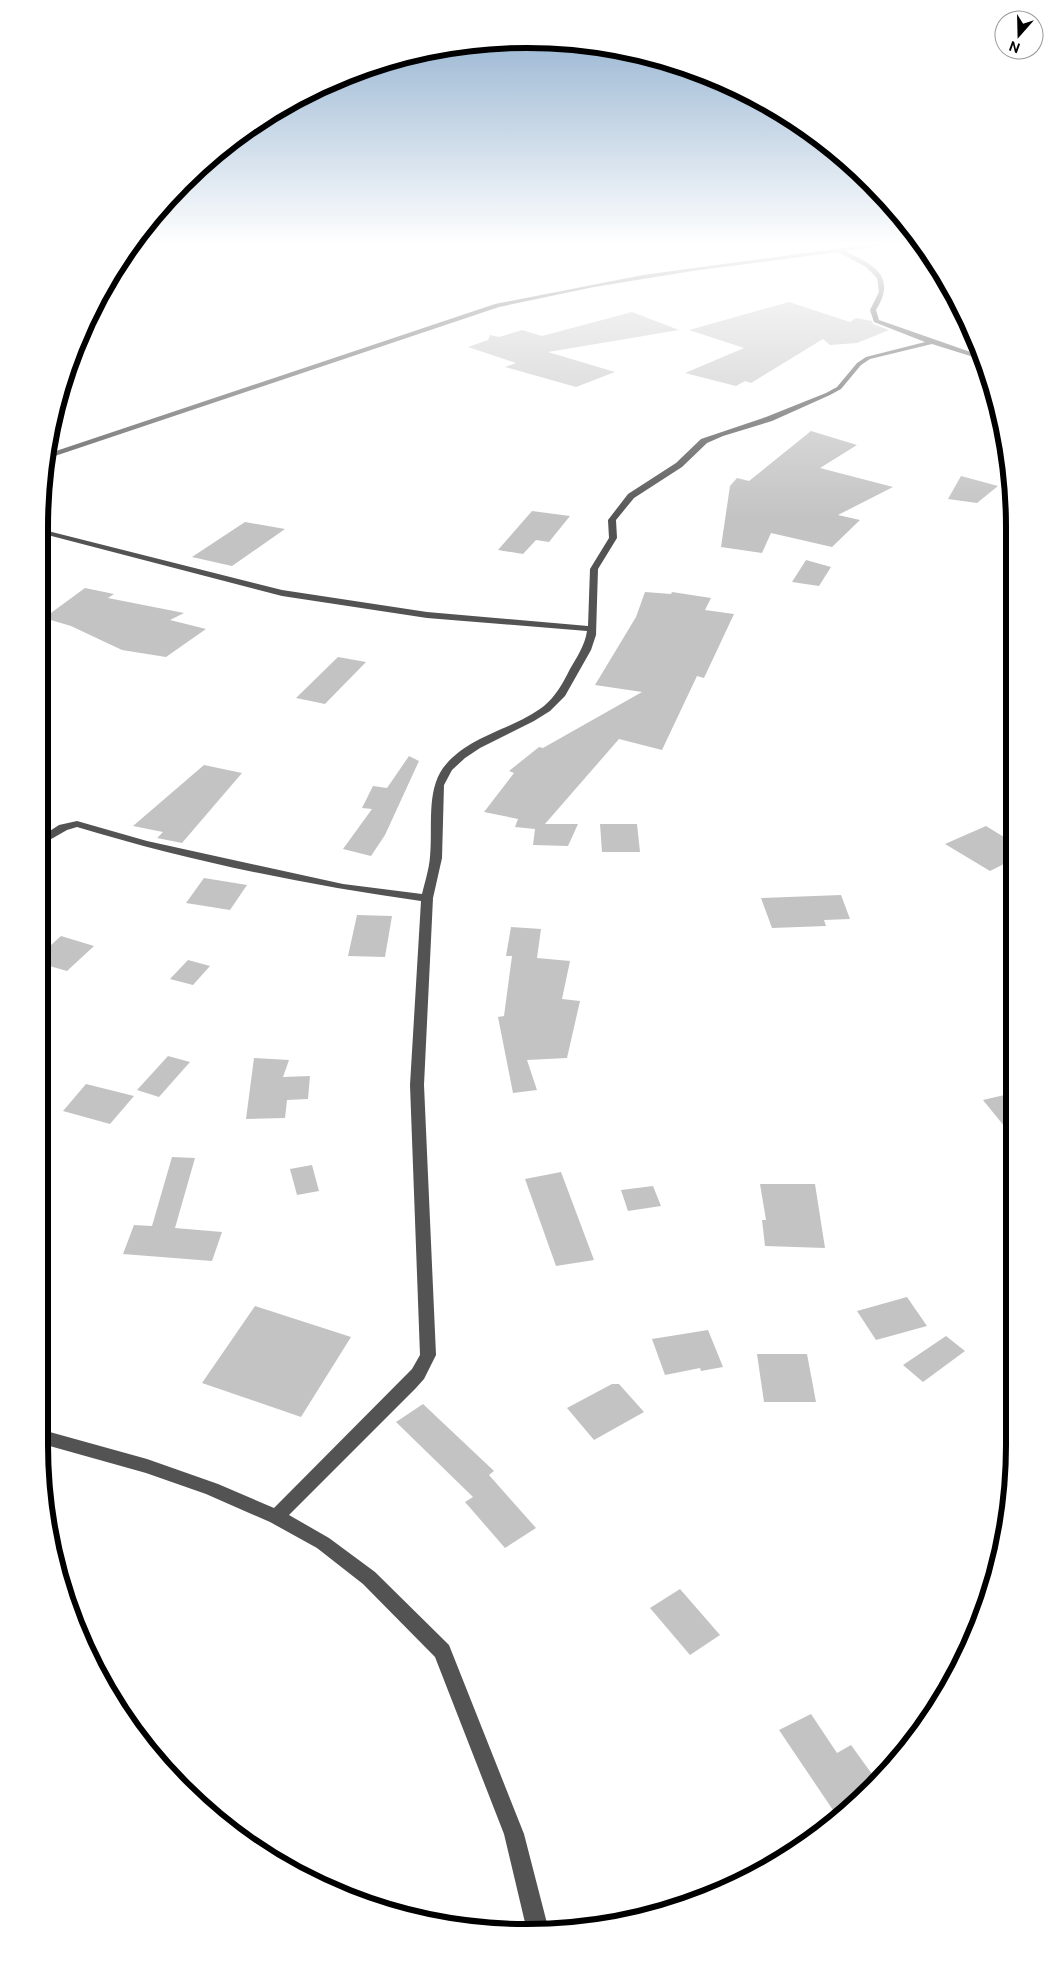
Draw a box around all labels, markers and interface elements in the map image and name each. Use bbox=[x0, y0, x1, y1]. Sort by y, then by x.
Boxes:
north arrow bbox=[994, 10, 1044, 60]
text: N bbox=[1007, 37, 1022, 57]

